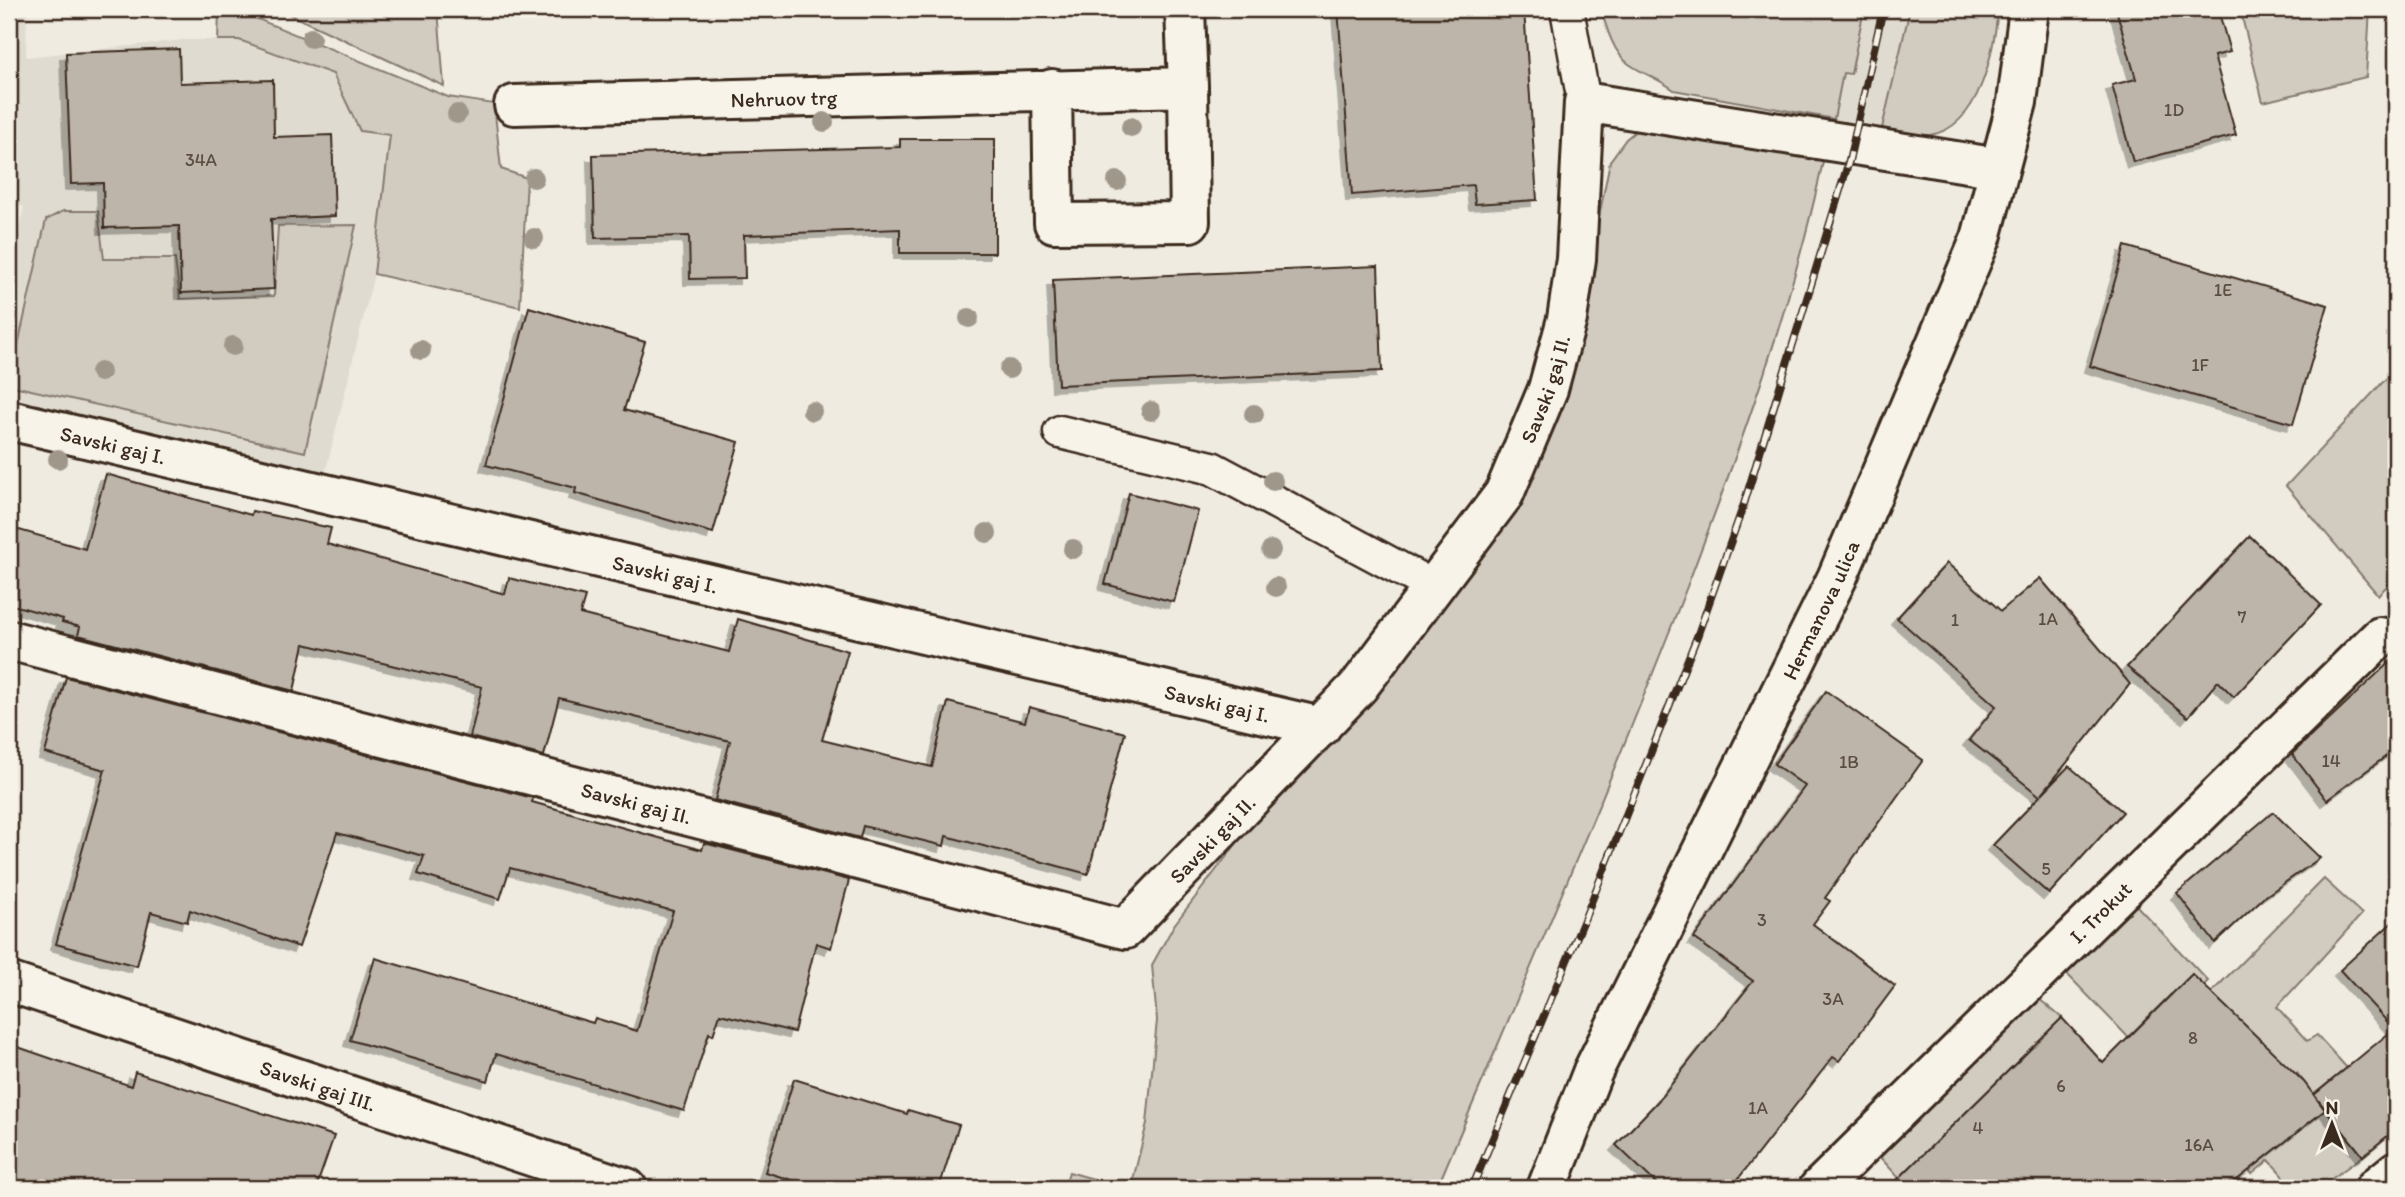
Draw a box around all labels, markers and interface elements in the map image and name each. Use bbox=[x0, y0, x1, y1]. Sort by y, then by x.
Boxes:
street label: Nehruov trg bbox=[730, 84, 838, 112]
house number: 1D bbox=[2164, 99, 2184, 121]
house number: 34A bbox=[185, 149, 218, 171]
house number: 1E bbox=[2214, 279, 2232, 301]
street label: Savski gaj II. bbox=[1514, 332, 1575, 446]
house number: 1F bbox=[2191, 354, 2210, 376]
street label: Savski gaj I. bbox=[58, 420, 168, 469]
street label: Hermanova ulica bbox=[1776, 536, 1864, 684]
street label: Savski gaj I. bbox=[610, 549, 720, 598]
house number: 7 bbox=[2238, 606, 2247, 628]
house number: 1A bbox=[2038, 608, 2058, 630]
house number: 1 bbox=[1951, 609, 1959, 631]
street label: Savski gaj I. bbox=[1162, 678, 1272, 727]
house number: 14 bbox=[2321, 750, 2341, 772]
house number: 1B bbox=[1839, 751, 1859, 773]
street label: Savski gaj II. bbox=[579, 776, 694, 829]
street label: Savski gaj II. bbox=[1164, 790, 1260, 888]
house number: 5 bbox=[2041, 858, 2051, 880]
street label: I. Trokut bbox=[2064, 876, 2136, 948]
house number: 3 bbox=[1757, 909, 1767, 931]
house number: 3A bbox=[1822, 988, 1844, 1010]
house number: 8 bbox=[2188, 1027, 2198, 1049]
street label: Savski gaj III. bbox=[257, 1054, 379, 1116]
house number: 6 bbox=[2056, 1075, 2066, 1097]
north arrow bbox=[2296, 1088, 2366, 1158]
text: N bbox=[2326, 1096, 2338, 1119]
house number: 1A bbox=[1748, 1097, 1768, 1119]
house number: 4 bbox=[1973, 1117, 1984, 1139]
house number: 16A bbox=[2184, 1134, 2214, 1156]

